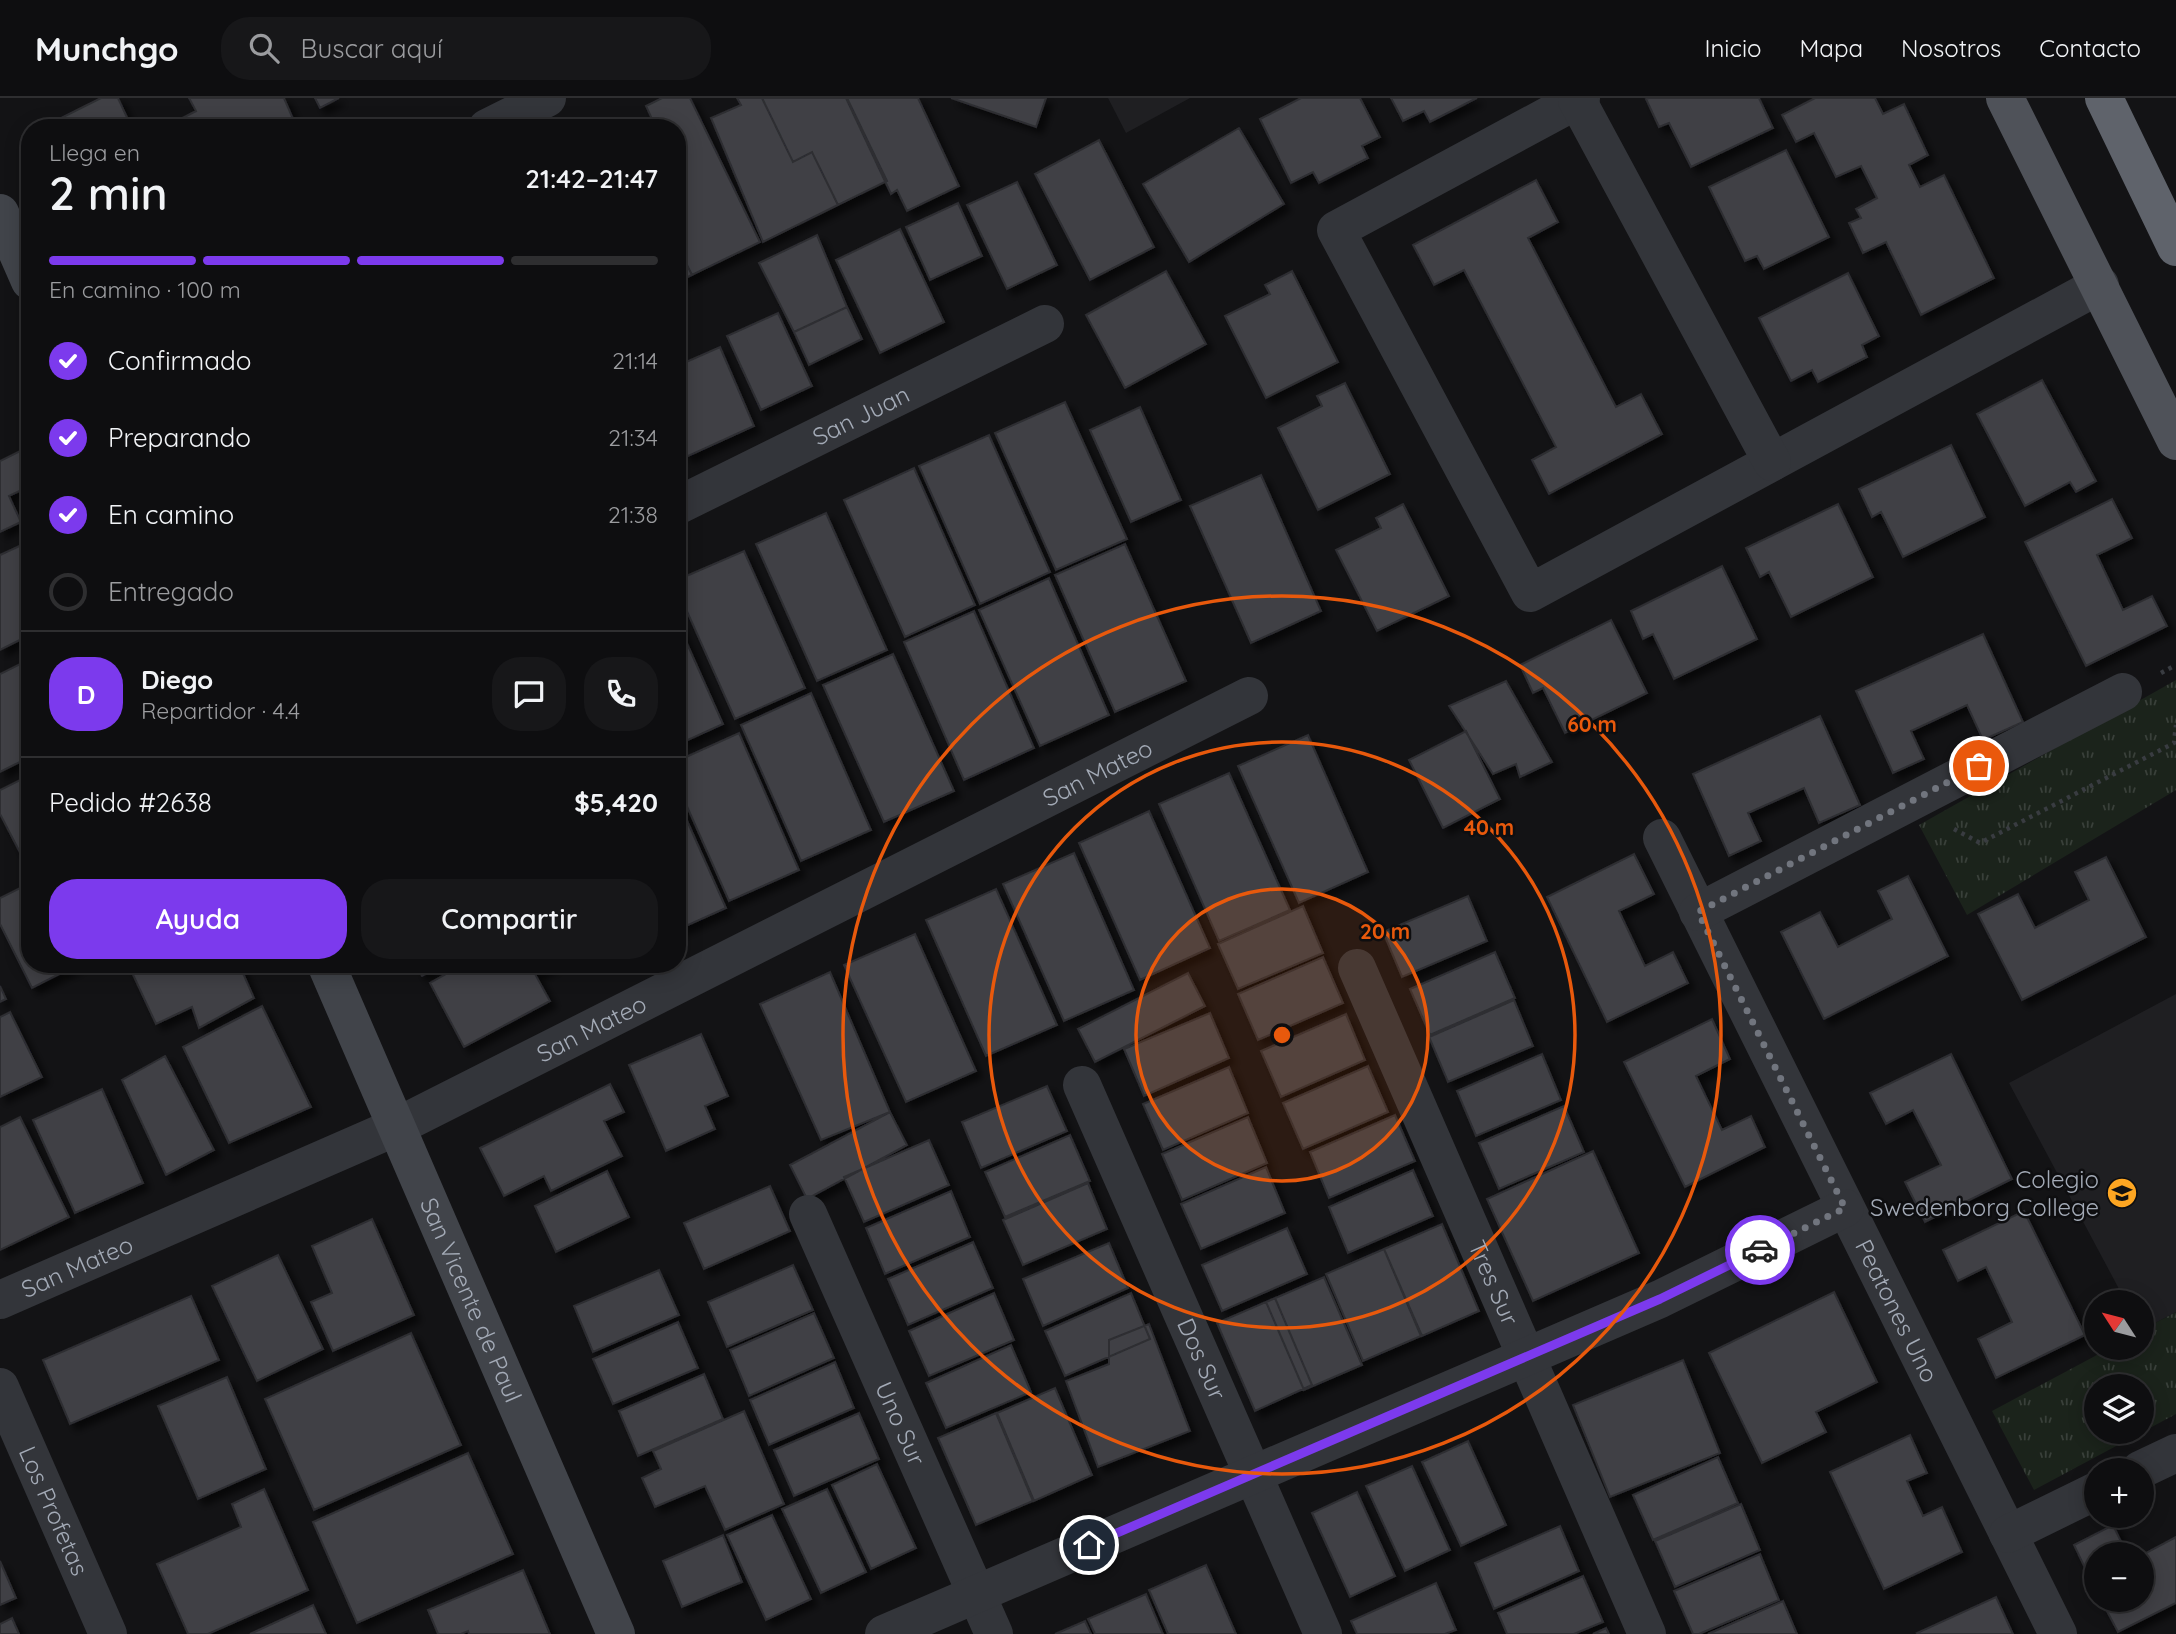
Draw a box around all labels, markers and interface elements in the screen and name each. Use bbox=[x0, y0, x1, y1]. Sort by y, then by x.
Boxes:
search box bbox=[221, 17, 711, 80]
text: Munchgo bbox=[35, 28, 179, 69]
icon: search bbox=[245, 29, 283, 67]
text: Buscar aquí bbox=[301, 32, 443, 65]
text: Inicio bbox=[1704, 33, 1762, 63]
text: Mapa bbox=[1800, 33, 1863, 63]
text: Nosotros bbox=[1901, 33, 2001, 63]
text: Contacto bbox=[2039, 33, 2141, 63]
text: Llega en bbox=[49, 138, 140, 167]
text: 21:42–21:47 bbox=[525, 162, 658, 195]
text: 2 min bbox=[49, 164, 168, 222]
text: En camino · 100 m bbox=[49, 275, 241, 304]
icon: check bbox=[49, 342, 87, 380]
text: Confirmado bbox=[108, 344, 252, 377]
text: 21:14 bbox=[612, 346, 658, 375]
street label: San Juan bbox=[807, 379, 914, 452]
icon: check bbox=[49, 419, 87, 457]
text: Preparando bbox=[108, 421, 251, 454]
text: 21:34 bbox=[608, 423, 658, 452]
icon: check bbox=[49, 496, 87, 534]
text: En camino bbox=[108, 498, 234, 531]
text: 21:38 bbox=[608, 500, 658, 529]
text: Entregado bbox=[108, 575, 234, 608]
button: chat bbox=[492, 657, 566, 731]
button: phone bbox=[584, 657, 658, 731]
text: Diego bbox=[141, 663, 213, 696]
text: D bbox=[77, 678, 95, 711]
text: Repartidor · 4.4 bbox=[141, 696, 300, 725]
text: 60 m bbox=[1567, 711, 1617, 737]
street label: San Mateo bbox=[1038, 732, 1157, 813]
pin bbox=[1949, 736, 2009, 796]
icon: bag bbox=[1960, 747, 1998, 785]
text: Pedido #2638 bbox=[49, 786, 212, 819]
text: $5,420 bbox=[574, 786, 658, 819]
text: 40 m bbox=[1464, 814, 1514, 840]
button: Ayuda bbox=[49, 879, 347, 959]
button: Compartir bbox=[361, 879, 658, 959]
text: 20 m bbox=[1360, 918, 1410, 944]
street label: San Mateo bbox=[531, 988, 651, 1069]
centre of rings bbox=[1270, 1023, 1294, 1047]
place label: Colegio Swedenborg College bbox=[1870, 1164, 2099, 1222]
school or university icon: Colegio Swedenborg College bbox=[2105, 1176, 2139, 1210]
street label: San Vicente de Paul bbox=[414, 1193, 529, 1407]
courier bbox=[1725, 1215, 1795, 1285]
street label: San Mateo bbox=[16, 1229, 137, 1304]
icon: car bbox=[1741, 1231, 1779, 1269]
street label: Peatones Uno bbox=[1849, 1234, 1945, 1387]
street label: Tres Sur bbox=[1462, 1235, 1526, 1330]
north arrow bbox=[2084, 1290, 2154, 1360]
map controls bbox=[2084, 1290, 2154, 1612]
street label: Dos Sur bbox=[1171, 1313, 1233, 1404]
button: layers bbox=[2084, 1374, 2154, 1444]
street label: Uno Sur bbox=[869, 1377, 932, 1470]
street label: Los Profetas bbox=[13, 1442, 95, 1580]
button: + bbox=[2084, 1458, 2154, 1528]
pin bbox=[1059, 1515, 1119, 1575]
icon: home bbox=[1070, 1526, 1108, 1564]
button: − bbox=[2084, 1542, 2154, 1612]

